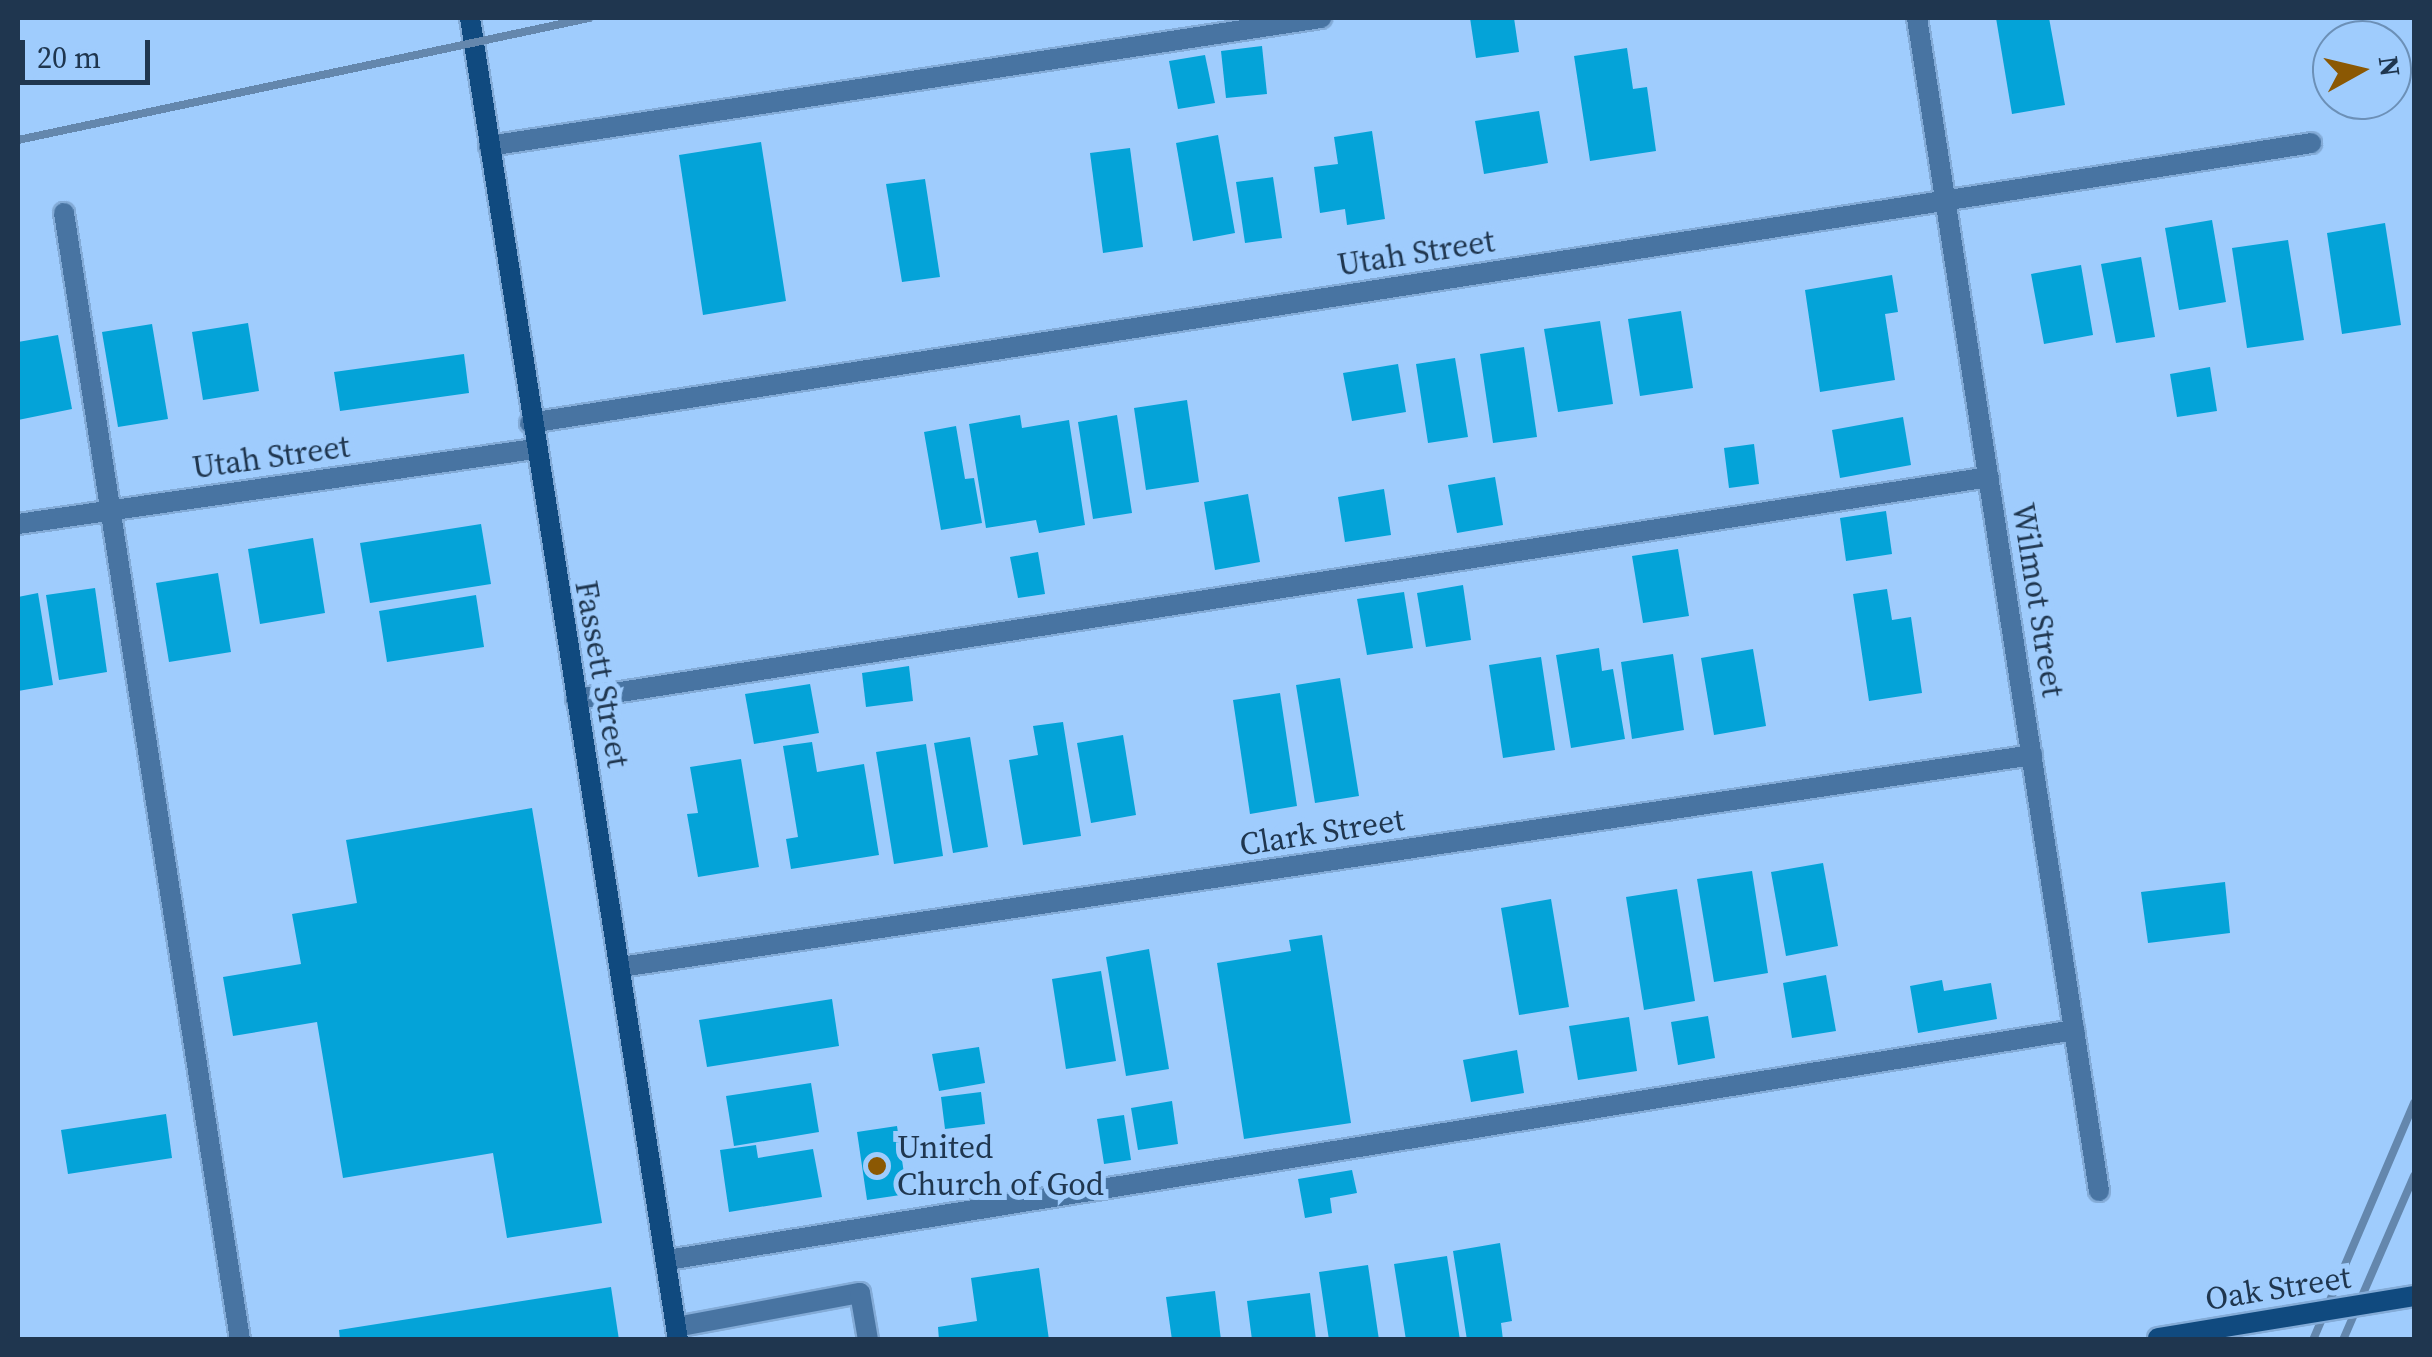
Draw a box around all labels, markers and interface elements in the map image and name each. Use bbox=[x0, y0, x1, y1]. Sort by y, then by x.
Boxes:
scale bar bbox=[25, 20, 155, 82]
north arrow bbox=[2312, 20, 2412, 120]
text: 20 m bbox=[37, 37, 101, 78]
text: N bbox=[2369, 53, 2410, 79]
street label: Utah Street bbox=[1335, 222, 1497, 284]
street label: Utah Street bbox=[190, 427, 352, 487]
street label: Wilmot Street bbox=[2004, 500, 2072, 700]
street label: Fassett Street bbox=[567, 578, 637, 770]
street label: Clark Street bbox=[1237, 800, 1407, 864]
place label: United Church of God bbox=[897, 1129, 1104, 1204]
marker: United Church of God bbox=[866, 1155, 888, 1177]
street label: Oak Street bbox=[2203, 1258, 2353, 1318]

